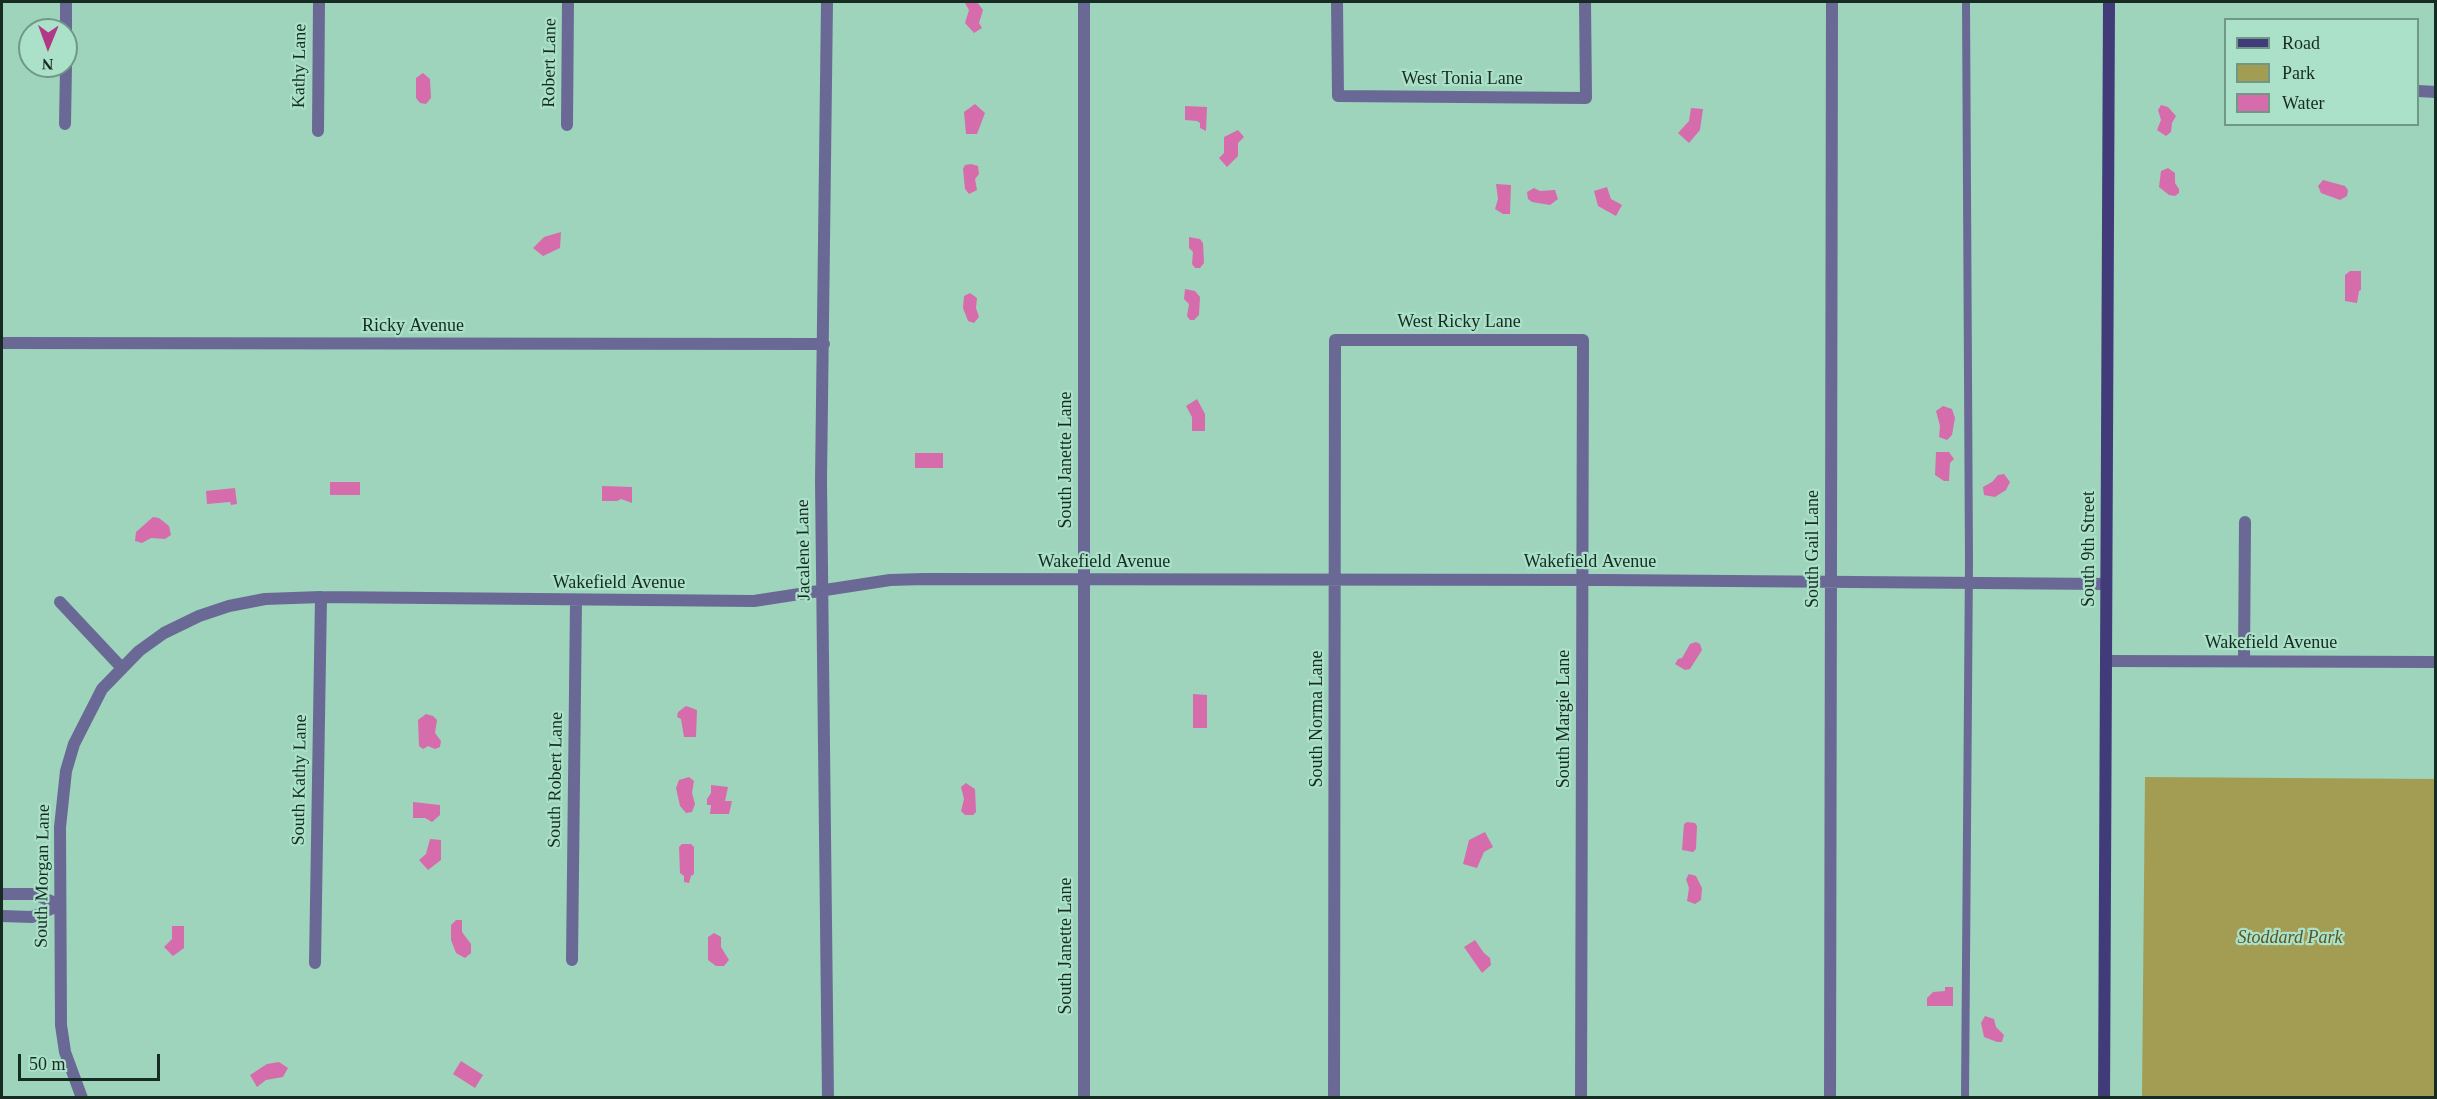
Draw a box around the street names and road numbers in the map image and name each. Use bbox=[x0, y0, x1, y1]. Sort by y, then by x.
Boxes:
street label: Robert Lane bbox=[538, 18, 562, 108]
street label: Kathy Lane bbox=[288, 24, 312, 108]
street label: West Tonia Lane bbox=[1401, 68, 1523, 90]
street label: West Ricky Lane bbox=[1397, 311, 1521, 333]
street label: Ricky Avenue bbox=[362, 315, 464, 337]
street label: South Janette Lane bbox=[1055, 392, 1077, 528]
street label: South Gail Lane bbox=[1802, 490, 1824, 608]
street label: South 9th Street bbox=[2078, 491, 2100, 607]
street label: Jacalene Lane bbox=[792, 499, 816, 601]
street label: Wakefield Avenue bbox=[1038, 551, 1170, 573]
street label: Wakefield Avenue bbox=[1524, 551, 1656, 573]
street label: Wakefield Avenue bbox=[553, 572, 685, 594]
street label: Wakefield Avenue bbox=[2205, 632, 2337, 654]
street label: South Margie Lane bbox=[1553, 650, 1575, 788]
street label: South Norma Lane bbox=[1306, 651, 1328, 787]
street label: South Robert Lane bbox=[544, 712, 568, 848]
street label: South Kathy Lane bbox=[288, 714, 312, 846]
street label: South Morgan Lane bbox=[31, 804, 55, 948]
street label: South Janette Lane bbox=[1055, 878, 1077, 1014]

